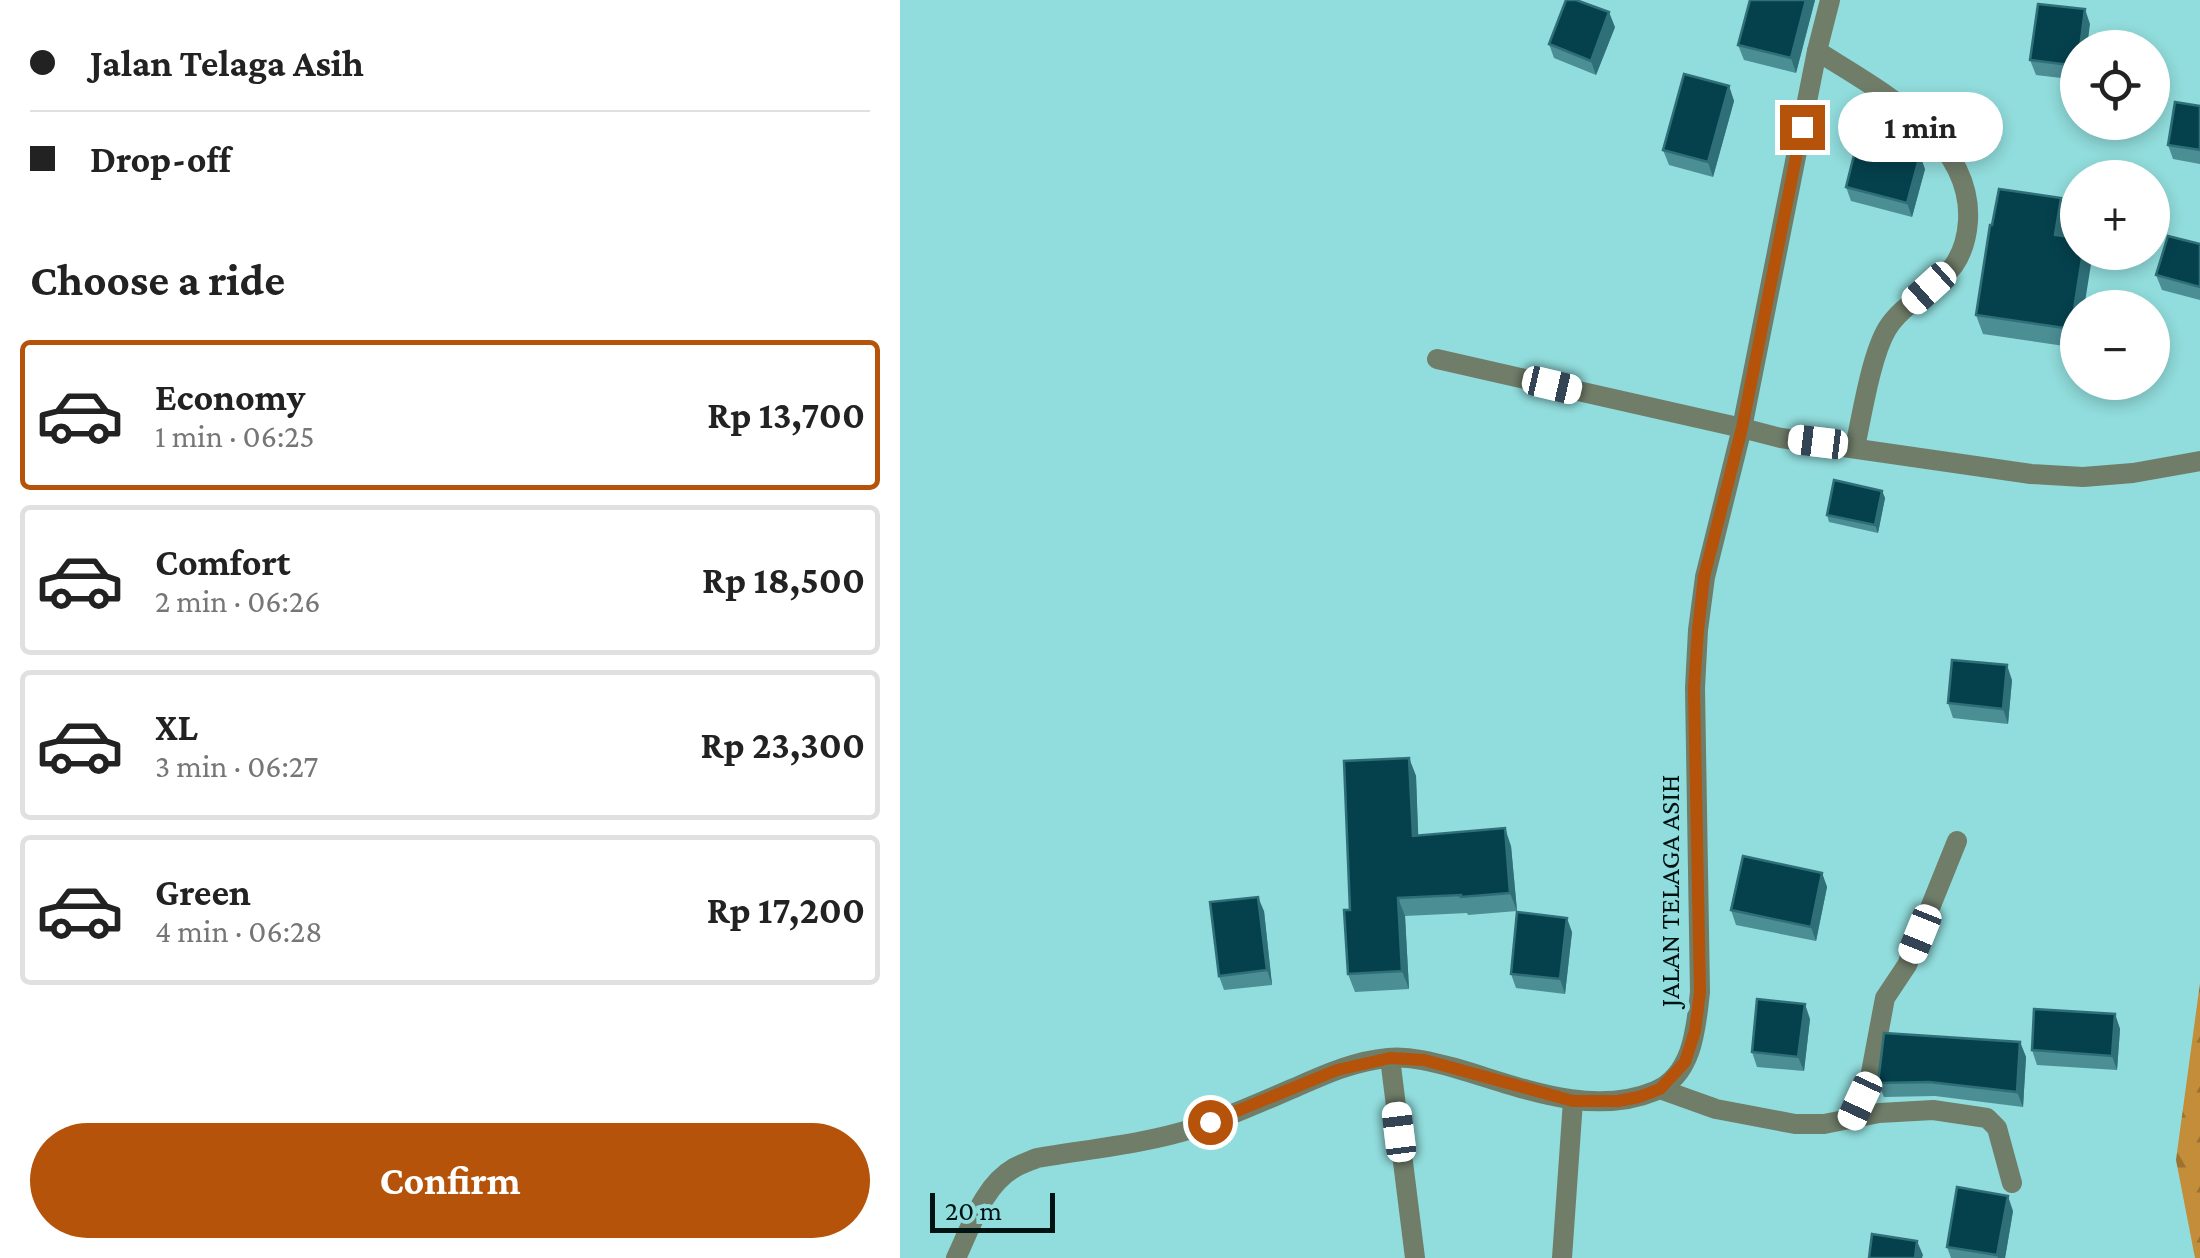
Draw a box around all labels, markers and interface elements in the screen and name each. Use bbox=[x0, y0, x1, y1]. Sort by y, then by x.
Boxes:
map controls bbox=[2060, 30, 2170, 400]
button: locate bbox=[2060, 30, 2170, 140]
text: Jalan Telaga Asih bbox=[90, 42, 364, 84]
callout: 1 min bbox=[1837, 92, 2002, 162]
route end bbox=[1780, 105, 1825, 150]
text: 1 min bbox=[1884, 109, 1957, 145]
text: Drop-off bbox=[90, 138, 231, 180]
button: + bbox=[2060, 160, 2170, 270]
text: Choose a ride bbox=[30, 255, 285, 305]
car bbox=[1897, 257, 1961, 319]
button: − bbox=[2060, 290, 2170, 400]
car bbox=[1519, 364, 1585, 406]
icon: car bbox=[35, 370, 125, 460]
text: Economy bbox=[155, 376, 305, 418]
text: Rp 13,700 bbox=[707, 394, 865, 436]
text: 1 min · 06:25 bbox=[155, 418, 315, 454]
car bbox=[1786, 423, 1850, 461]
icon: car bbox=[35, 535, 125, 625]
text: Comfort bbox=[155, 541, 291, 583]
text: Rp 18,500 bbox=[702, 559, 865, 601]
text: 2 min · 06:26 bbox=[155, 583, 320, 619]
icon: car bbox=[35, 700, 125, 790]
text: XL bbox=[155, 706, 198, 748]
text: Rp 23,300 bbox=[701, 724, 865, 766]
text: 3 min · 06:27 bbox=[155, 748, 318, 784]
street label: JALAN TELAGA ASIH bbox=[1654, 775, 1685, 1010]
icon: car bbox=[35, 865, 125, 955]
text: Green bbox=[155, 871, 251, 913]
text: Rp 17,200 bbox=[707, 889, 865, 931]
car bbox=[1895, 901, 1945, 967]
text: 4 min · 06:28 bbox=[155, 913, 322, 949]
car bbox=[1834, 1067, 1886, 1135]
route start bbox=[1188, 1100, 1233, 1145]
car bbox=[1380, 1100, 1418, 1164]
button: Confirm bbox=[30, 1123, 870, 1238]
scale bar bbox=[930, 1188, 1055, 1232]
text: 20 m bbox=[945, 1195, 1002, 1226]

